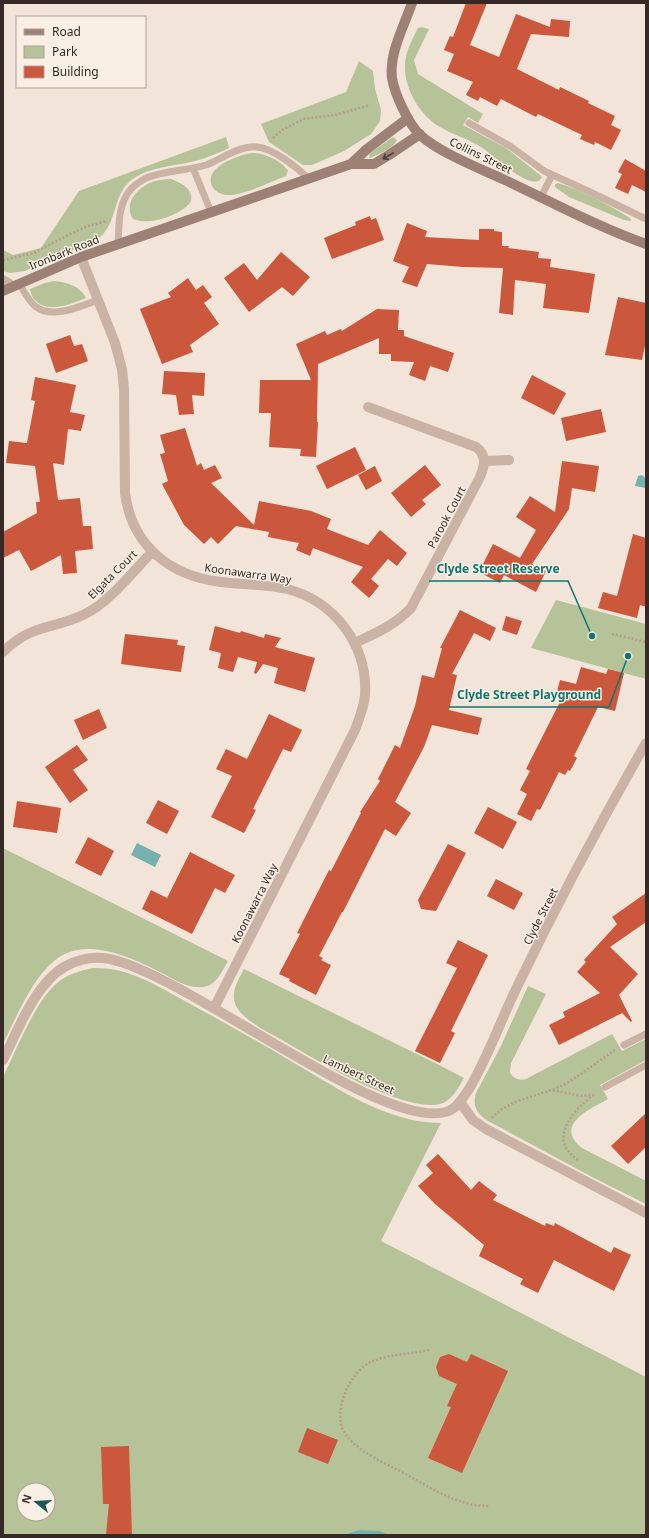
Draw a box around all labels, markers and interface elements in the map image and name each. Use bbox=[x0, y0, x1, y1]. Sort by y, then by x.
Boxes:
legend bbox=[16, 16, 146, 88]
text: Road bbox=[52, 23, 81, 40]
text: Park bbox=[52, 43, 78, 60]
text: Building bbox=[52, 63, 99, 80]
street label: Collins Street bbox=[447, 133, 515, 177]
one-way arrow bbox=[382, 152, 394, 160]
street label: Ironbark Road bbox=[27, 231, 101, 273]
street label: Parook Court bbox=[423, 483, 469, 551]
street label: Elgata Court bbox=[84, 546, 140, 602]
callout: Clyde Street Reserve bbox=[429, 557, 568, 581]
street label: Koonawarra Way bbox=[204, 559, 293, 587]
text: Clyde Street Reserve bbox=[436, 560, 560, 577]
callout: Clyde Street Playground bbox=[449, 683, 609, 707]
text: Clyde Street Playground bbox=[457, 686, 601, 703]
street label: Koonawarra Way bbox=[227, 860, 281, 945]
street label: Clyde Street bbox=[519, 885, 561, 947]
street label: Lambert Street bbox=[321, 1051, 397, 1097]
north arrow bbox=[16, 1482, 56, 1522]
text: N bbox=[17, 1492, 35, 1505]

